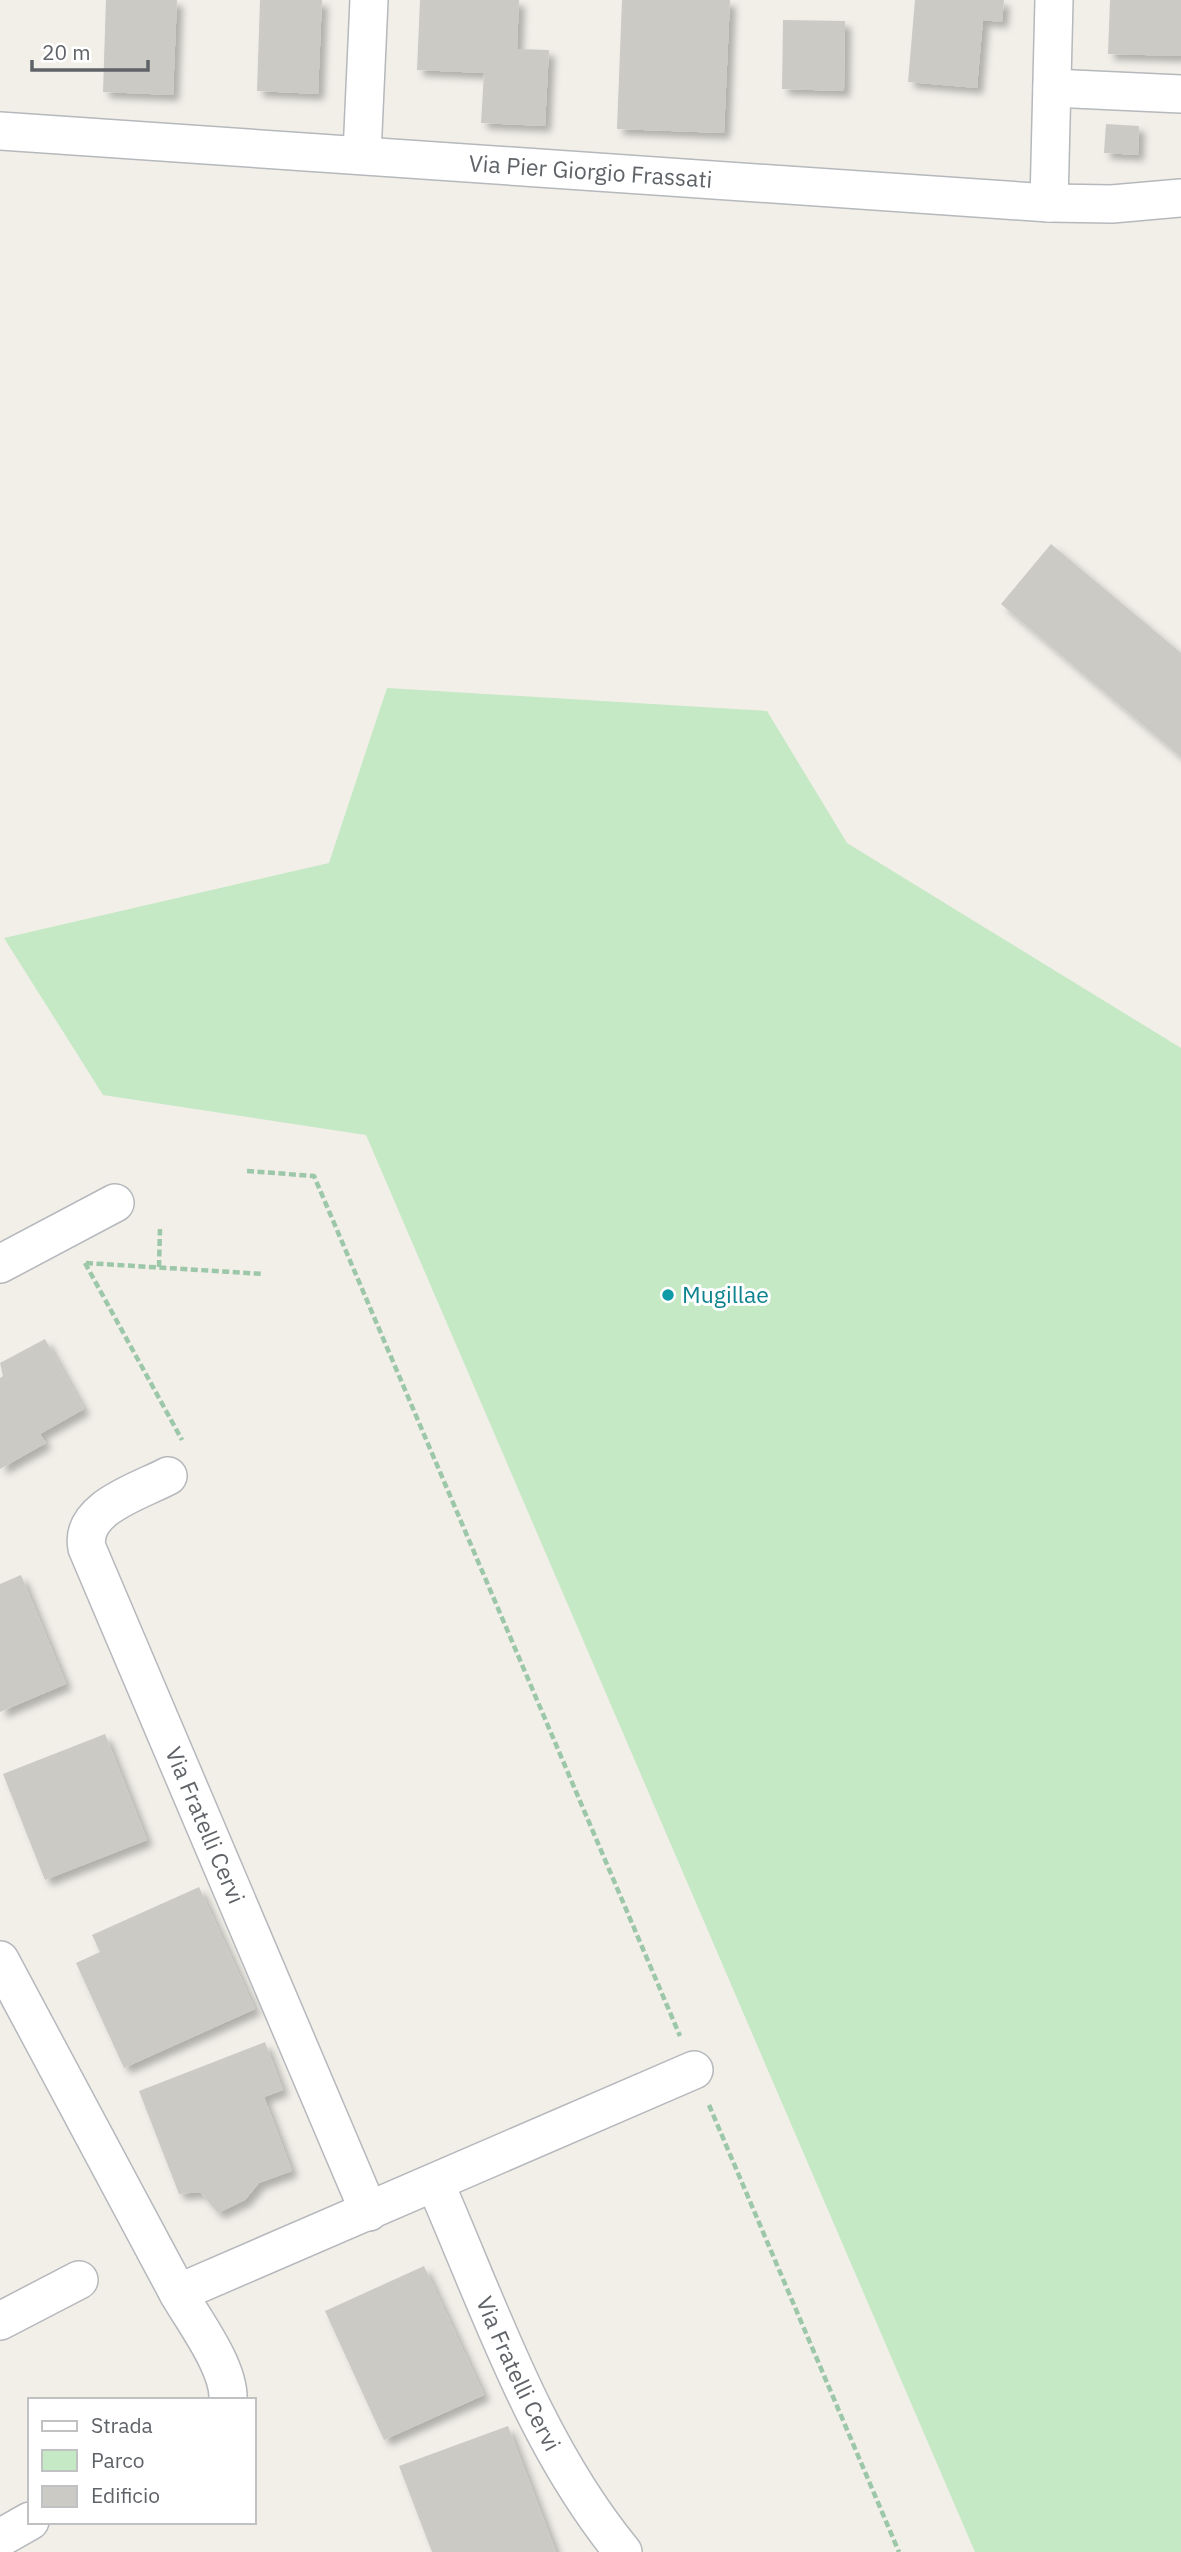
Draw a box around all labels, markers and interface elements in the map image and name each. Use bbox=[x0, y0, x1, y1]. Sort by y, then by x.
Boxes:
scale bar bbox=[32, 28, 147, 72]
text: 20 m bbox=[42, 38, 91, 66]
street label: Via Pier Giorgio Frassati bbox=[468, 147, 713, 194]
place label: Mugillae bbox=[682, 1279, 769, 1309]
marker: Mugillae bbox=[660, 1287, 676, 1303]
street label: Via Fratelli Cervi bbox=[159, 1742, 252, 1908]
street label: Via Fratelli Cervi bbox=[470, 2291, 568, 2456]
legend bbox=[28, 2398, 256, 2524]
text: Strada bbox=[91, 2411, 153, 2439]
text: Parco bbox=[91, 2446, 145, 2474]
text: Edificio bbox=[91, 2481, 160, 2509]

